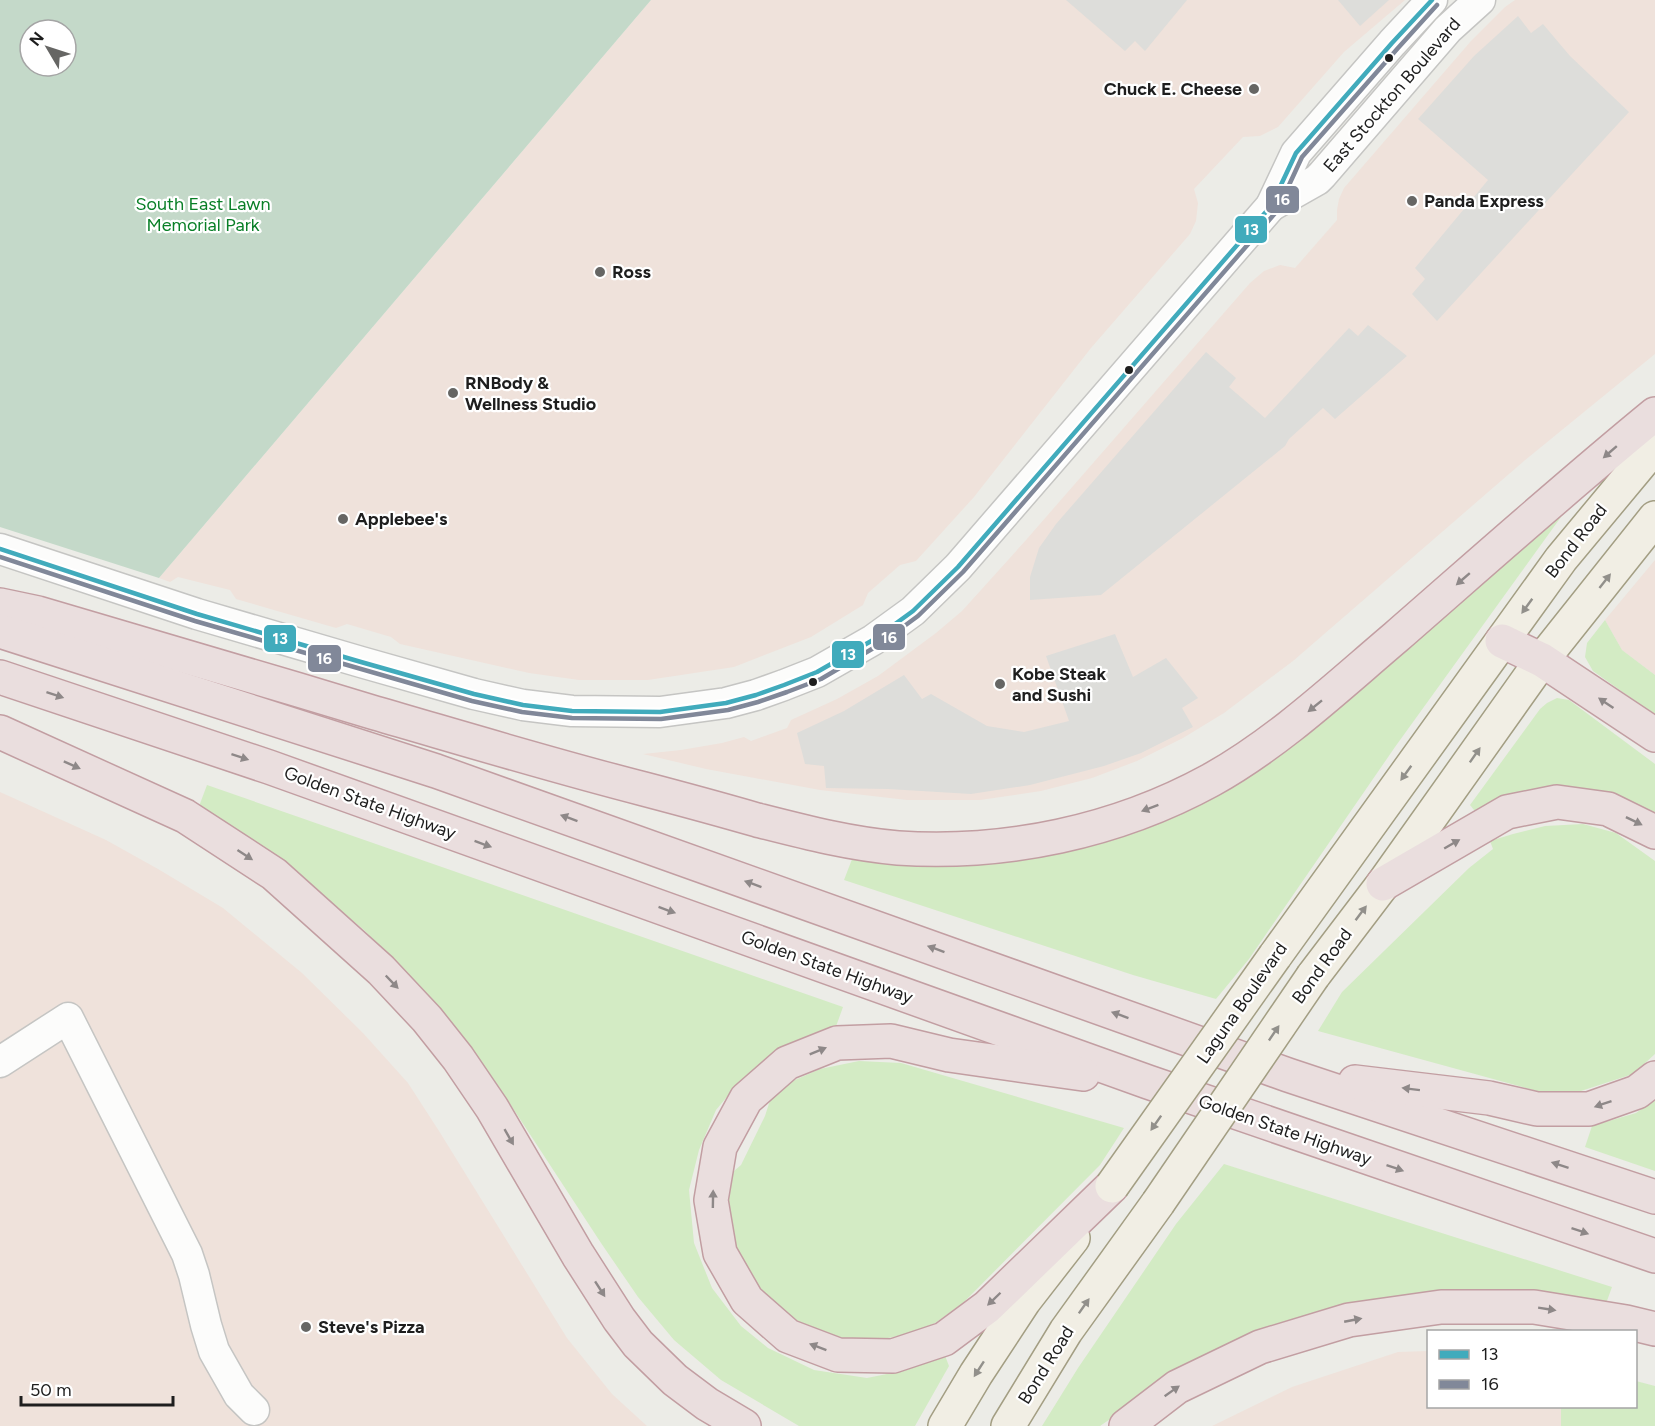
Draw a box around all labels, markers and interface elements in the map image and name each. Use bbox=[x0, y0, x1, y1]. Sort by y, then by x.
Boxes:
street label: East Stockton Boulevard bbox=[1319, 13, 1465, 177]
north arrow bbox=[18, 18, 78, 78]
text: N bbox=[25, 28, 48, 50]
unlabelled marker bbox=[1383, 52, 1395, 64]
place label: Chuck E. Cheese bbox=[1104, 78, 1242, 100]
marker: Chuck E. Cheese bbox=[1247, 82, 1261, 96]
line badge: 16 bbox=[1265, 185, 1300, 214]
text: 16 bbox=[1274, 190, 1290, 209]
place label: Panda Express bbox=[1424, 190, 1544, 212]
park label: South East Lawn Memorial Park bbox=[136, 193, 270, 236]
marker: Panda Express bbox=[1405, 194, 1419, 208]
line badge: 13 bbox=[1234, 215, 1268, 244]
text: 13 bbox=[1243, 220, 1259, 239]
place label: Ross bbox=[612, 261, 651, 283]
marker: Ross bbox=[593, 265, 607, 279]
unlabelled marker bbox=[1123, 364, 1135, 376]
place label: RNBody & Wellness Studio bbox=[465, 372, 596, 415]
marker: RNBody & Wellness Studio bbox=[446, 386, 460, 400]
one-way arrow bbox=[1603, 445, 1618, 458]
street label: Bond Road bbox=[1540, 500, 1612, 582]
place label: Applebee's bbox=[355, 508, 448, 530]
marker: Applebee's bbox=[336, 512, 350, 526]
one-way arrow bbox=[1456, 572, 1471, 585]
one-way arrow bbox=[1598, 574, 1610, 589]
one-way arrow bbox=[1521, 597, 1533, 613]
line badge: 16 bbox=[872, 623, 906, 651]
line badge: 13 bbox=[263, 624, 297, 653]
text: 16 bbox=[881, 628, 897, 647]
text: 13 bbox=[272, 629, 288, 648]
line badge: 13 bbox=[831, 640, 865, 669]
line badge: 16 bbox=[307, 644, 342, 673]
text: 13 bbox=[840, 645, 856, 664]
text: 16 bbox=[316, 649, 332, 668]
place label: Kobe Steak and Sushi bbox=[1012, 663, 1106, 706]
unlabelled marker bbox=[807, 676, 819, 688]
marker: Kobe Steak and Sushi bbox=[993, 677, 1007, 691]
one-way arrow bbox=[47, 691, 65, 701]
one-way arrow bbox=[1599, 697, 1615, 709]
one-way arrow bbox=[1308, 699, 1323, 712]
one-way arrow bbox=[1469, 747, 1481, 763]
one-way arrow bbox=[231, 753, 249, 762]
one-way arrow bbox=[64, 760, 81, 769]
street label: Golden State Highway bbox=[281, 762, 460, 845]
one-way arrow bbox=[1400, 765, 1412, 781]
one-way arrow bbox=[1140, 803, 1158, 813]
one-way arrow bbox=[560, 813, 578, 823]
one-way arrow bbox=[1625, 817, 1642, 826]
one-way arrow bbox=[475, 839, 493, 849]
one-way arrow bbox=[1444, 839, 1460, 850]
one-way arrow bbox=[236, 849, 252, 861]
one-way arrow bbox=[743, 878, 761, 888]
one-way arrow bbox=[658, 905, 676, 915]
one-way arrow bbox=[1355, 905, 1367, 921]
street label: Bond Road bbox=[1287, 924, 1357, 1008]
street label: Golden State Highway bbox=[738, 926, 917, 1009]
street label: Laguna Boulevard bbox=[1192, 938, 1292, 1068]
one-way arrow bbox=[927, 944, 945, 954]
one-way arrow bbox=[385, 975, 399, 990]
one-way arrow bbox=[1111, 1009, 1129, 1019]
one-way arrow bbox=[1268, 1026, 1280, 1042]
one-way arrow bbox=[809, 1046, 827, 1055]
one-way arrow bbox=[1402, 1084, 1421, 1094]
street label: Golden State Highway bbox=[1196, 1090, 1375, 1170]
one-way arrow bbox=[1594, 1099, 1612, 1109]
one-way arrow bbox=[1150, 1115, 1162, 1131]
one-way arrow bbox=[504, 1129, 514, 1146]
one-way arrow bbox=[1551, 1160, 1569, 1169]
one-way arrow bbox=[1386, 1163, 1404, 1173]
one-way arrow bbox=[708, 1189, 717, 1208]
one-way arrow bbox=[1571, 1226, 1589, 1236]
one-way arrow bbox=[594, 1281, 605, 1297]
one-way arrow bbox=[988, 1292, 1002, 1306]
one-way arrow bbox=[1078, 1298, 1090, 1314]
one-way arrow bbox=[1538, 1304, 1557, 1313]
one-way arrow bbox=[1344, 1315, 1363, 1324]
place label: Steve's Pizza bbox=[318, 1316, 425, 1338]
marker: Steve's Pizza bbox=[299, 1320, 313, 1334]
street label: Bond Road bbox=[1013, 1322, 1079, 1408]
legend bbox=[1427, 1330, 1637, 1408]
one-way arrow bbox=[808, 1342, 826, 1352]
text: 13 bbox=[1481, 1343, 1498, 1365]
one-way arrow bbox=[974, 1361, 985, 1377]
scale bar bbox=[21, 1369, 172, 1407]
text: 16 bbox=[1481, 1373, 1499, 1395]
text: 50 m bbox=[30, 1379, 72, 1401]
one-way arrow bbox=[1164, 1385, 1180, 1397]

